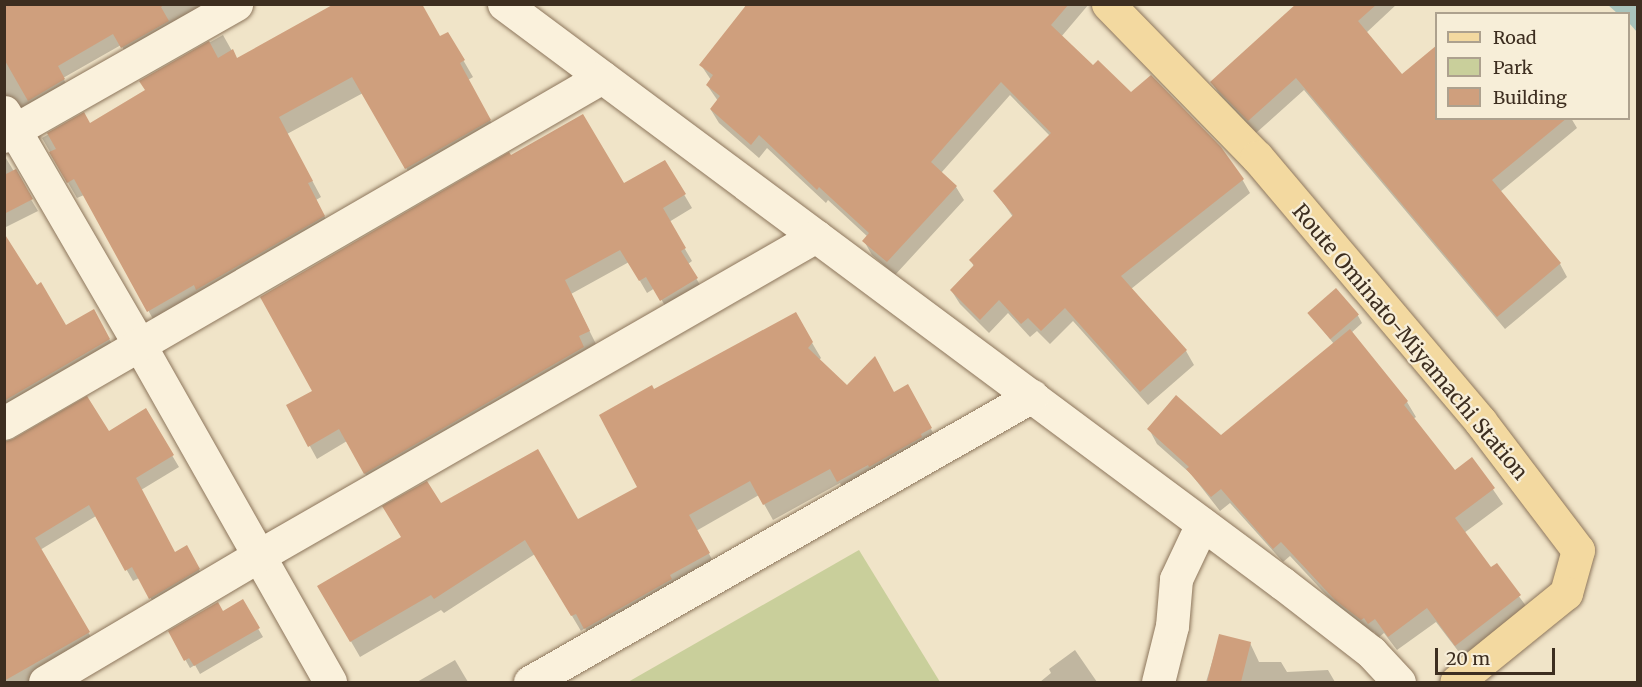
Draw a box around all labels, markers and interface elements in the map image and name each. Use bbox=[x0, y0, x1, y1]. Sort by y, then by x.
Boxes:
legend bbox=[1435, 12, 1630, 120]
text: Road bbox=[1493, 26, 1537, 49]
text: Park bbox=[1493, 56, 1533, 79]
text: Building bbox=[1493, 86, 1567, 109]
street label: Route Ominato-Miyamachi Station bbox=[1287, 199, 1533, 485]
scale bar bbox=[1438, 636, 1558, 674]
text: 20 m bbox=[1446, 647, 1490, 670]

